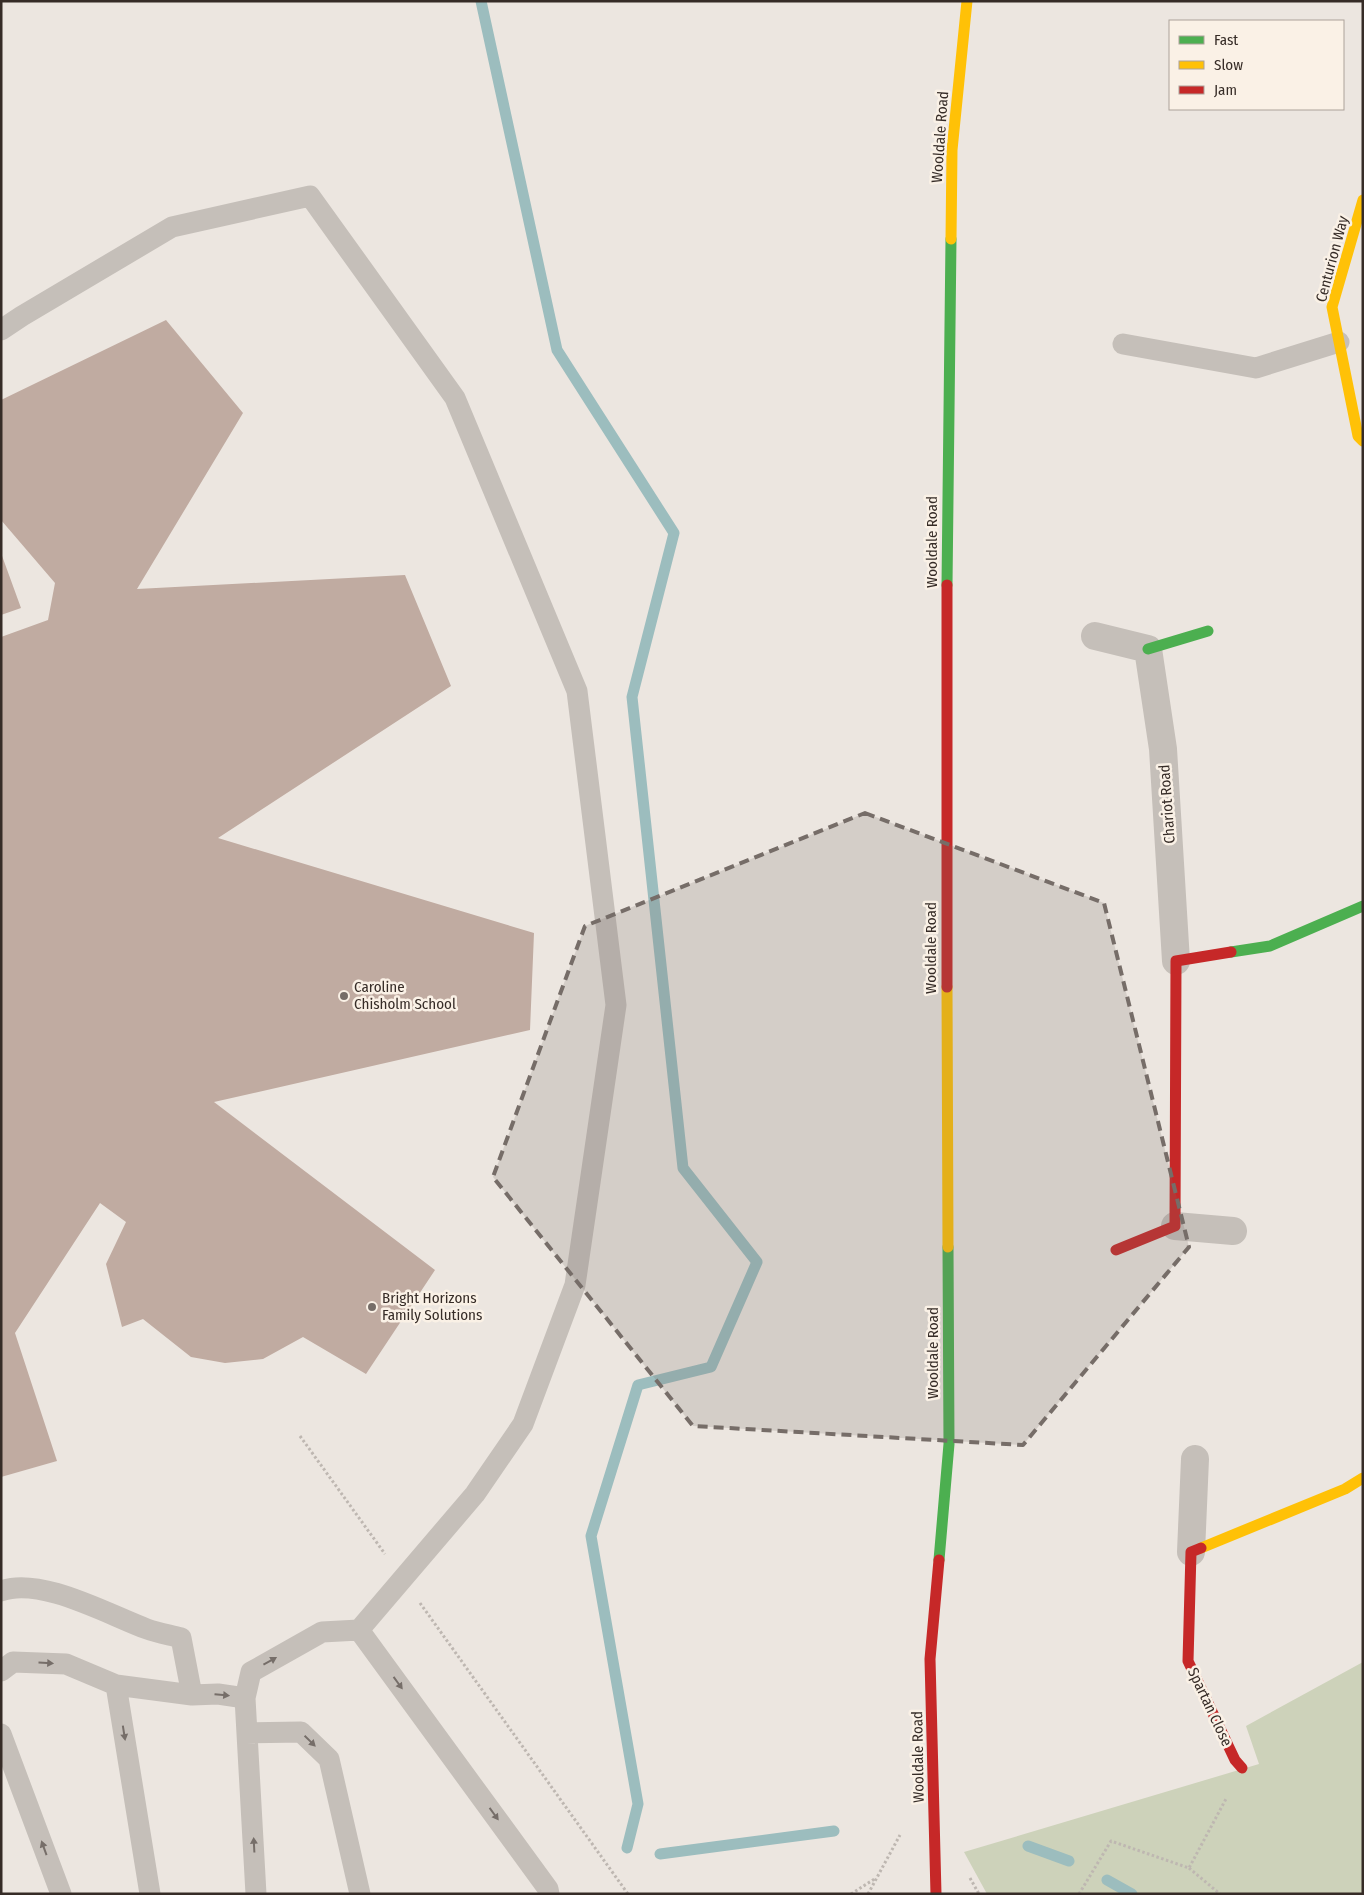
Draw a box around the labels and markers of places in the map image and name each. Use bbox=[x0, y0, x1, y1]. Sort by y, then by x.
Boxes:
place label: Caroline Chisholm School bbox=[354, 978, 456, 1013]
marker: Caroline Chisholm School bbox=[338, 990, 350, 1002]
place label: Bright Horizons Family Solutions bbox=[382, 1289, 482, 1324]
marker: Bright Horizons Family Solutions bbox=[366, 1301, 378, 1313]

